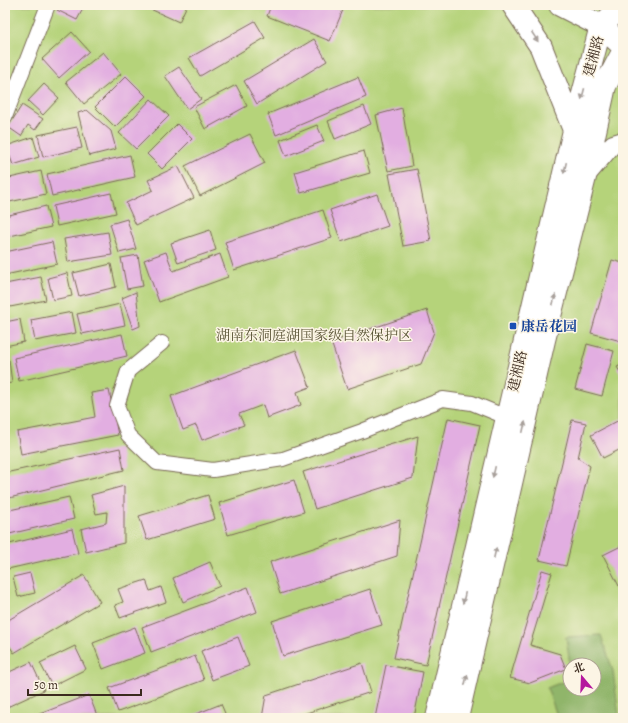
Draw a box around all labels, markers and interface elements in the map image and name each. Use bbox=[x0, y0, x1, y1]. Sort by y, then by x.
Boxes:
one-way arrow bbox=[531, 32, 538, 43]
street label: 建湘路 bbox=[579, 33, 608, 79]
one-way arrow bbox=[579, 88, 585, 100]
one-way arrow bbox=[562, 162, 568, 174]
one-way arrow bbox=[551, 294, 557, 306]
place label: 康岳花园 bbox=[521, 317, 577, 336]
marker: 康岳花园 bbox=[508, 321, 518, 331]
park label: 湖南东洞庭湖国家级自然保护区 bbox=[216, 326, 412, 345]
street label: 建湘路 bbox=[504, 349, 531, 394]
one-way arrow bbox=[522, 420, 528, 433]
one-way arrow bbox=[490, 466, 496, 478]
one-way arrow bbox=[492, 547, 498, 559]
one-way arrow bbox=[461, 592, 467, 605]
north arrow bbox=[562, 657, 602, 697]
text: 北 bbox=[571, 659, 587, 677]
scale bar bbox=[28, 671, 141, 697]
one-way arrow bbox=[463, 674, 469, 686]
text: 50 m bbox=[34, 677, 58, 693]

